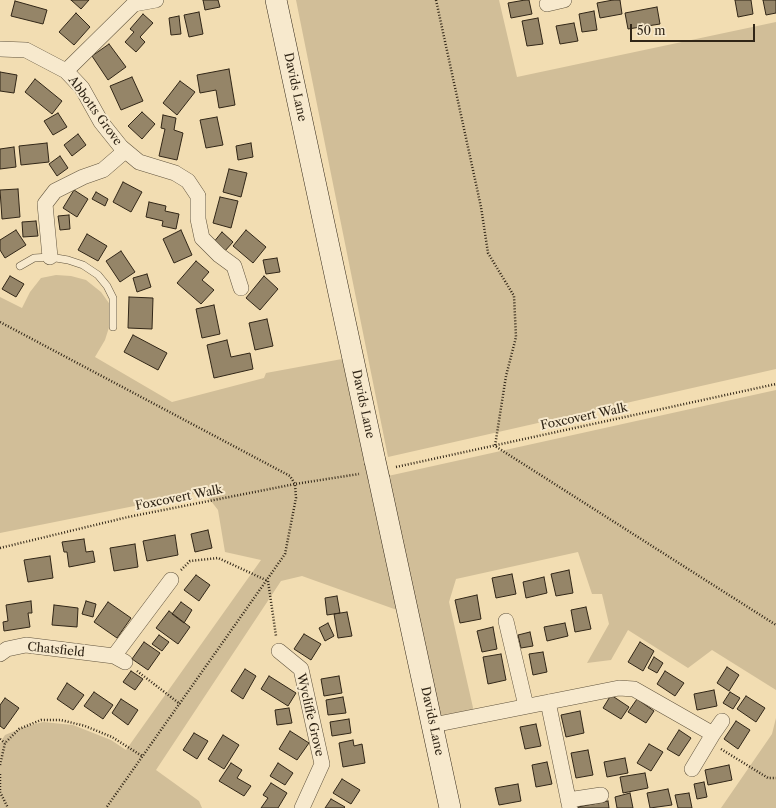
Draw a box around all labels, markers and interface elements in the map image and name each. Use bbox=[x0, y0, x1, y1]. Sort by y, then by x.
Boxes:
scale bar bbox=[632, 16, 757, 42]
text: 50 m bbox=[637, 23, 666, 38]
street label: Davids Lane bbox=[281, 51, 309, 123]
street label: Abbotts Grove bbox=[65, 74, 125, 148]
street label: Davids Lane bbox=[349, 368, 377, 440]
street label: Foxcovert Walk bbox=[539, 401, 629, 433]
street label: Foxcovert Walk bbox=[134, 482, 224, 514]
street label: Chatsfield bbox=[27, 640, 85, 660]
street label: Wycliffe Grove bbox=[293, 672, 327, 758]
street label: Davids Lane bbox=[418, 685, 446, 757]

